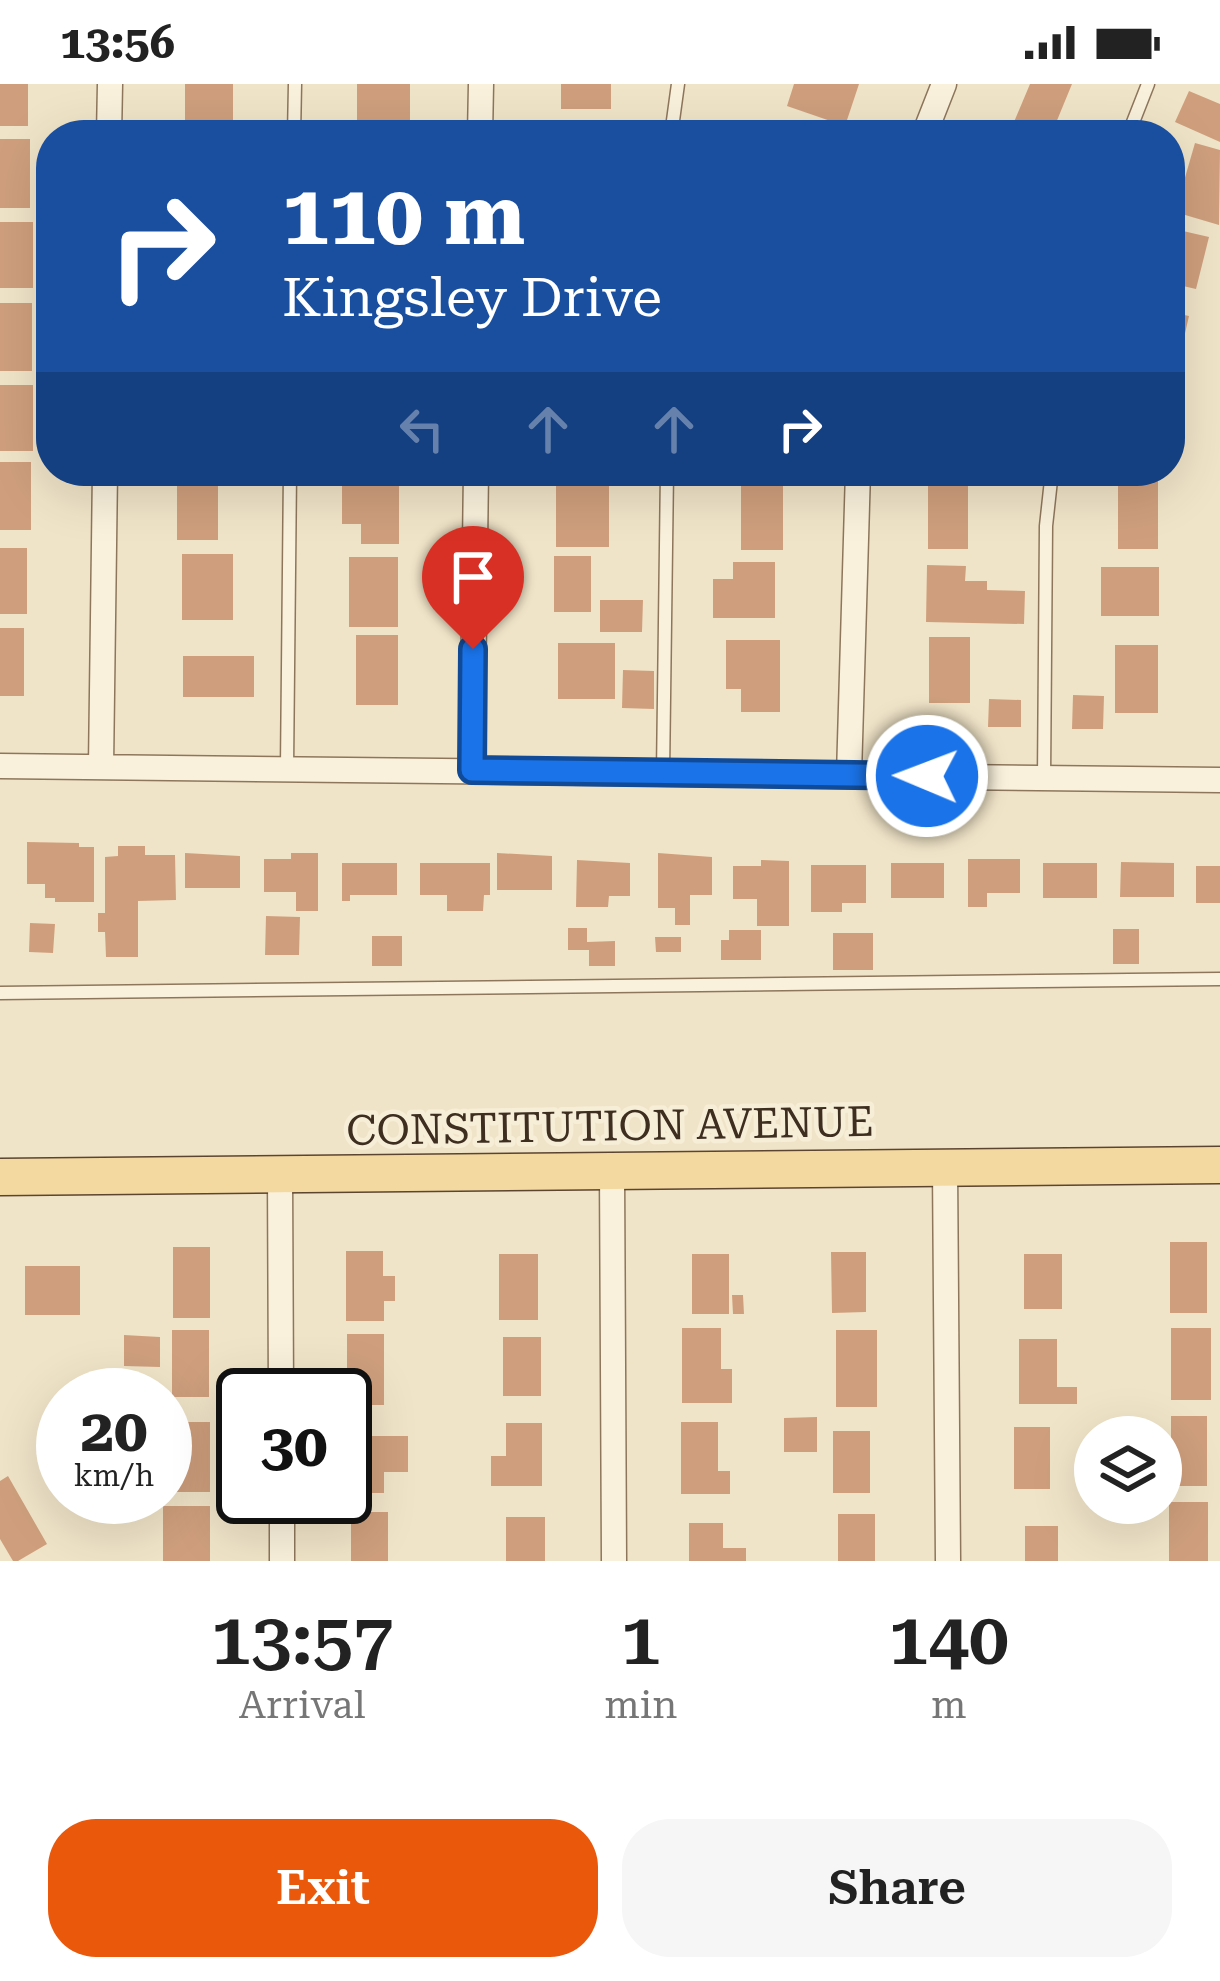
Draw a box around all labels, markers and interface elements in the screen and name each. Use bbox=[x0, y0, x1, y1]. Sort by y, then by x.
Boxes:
text: 13:56 bbox=[60, 16, 175, 69]
text: 110 m bbox=[282, 166, 525, 264]
icon: right bbox=[84, 168, 240, 324]
text: Kingsley Drive bbox=[282, 266, 662, 329]
icon: left bbox=[389, 396, 455, 462]
icon: ahead bbox=[515, 396, 581, 462]
icon: ahead bbox=[641, 396, 707, 462]
icon: right bbox=[767, 396, 833, 462]
pin bbox=[422, 526, 524, 649]
icon: arrive bbox=[440, 544, 506, 610]
position arrow bbox=[864, 713, 990, 839]
street label: CONSTITUTION AVENUE bbox=[346, 1097, 874, 1155]
speed limit sign: 30 bbox=[216, 1368, 372, 1524]
text: 20 bbox=[80, 1395, 148, 1466]
map controls bbox=[1074, 1416, 1182, 1524]
button: layers bbox=[1074, 1416, 1182, 1524]
text: km/h bbox=[74, 1458, 154, 1493]
text: 13:57 bbox=[211, 1597, 393, 1682]
text: 1 bbox=[621, 1597, 661, 1682]
text: 140 bbox=[888, 1597, 1009, 1682]
text: Arrival bbox=[239, 1682, 365, 1728]
text: min bbox=[604, 1682, 677, 1728]
text: m bbox=[931, 1682, 966, 1728]
button: Exit bbox=[48, 1819, 598, 1957]
button: Share bbox=[622, 1819, 1172, 1957]

